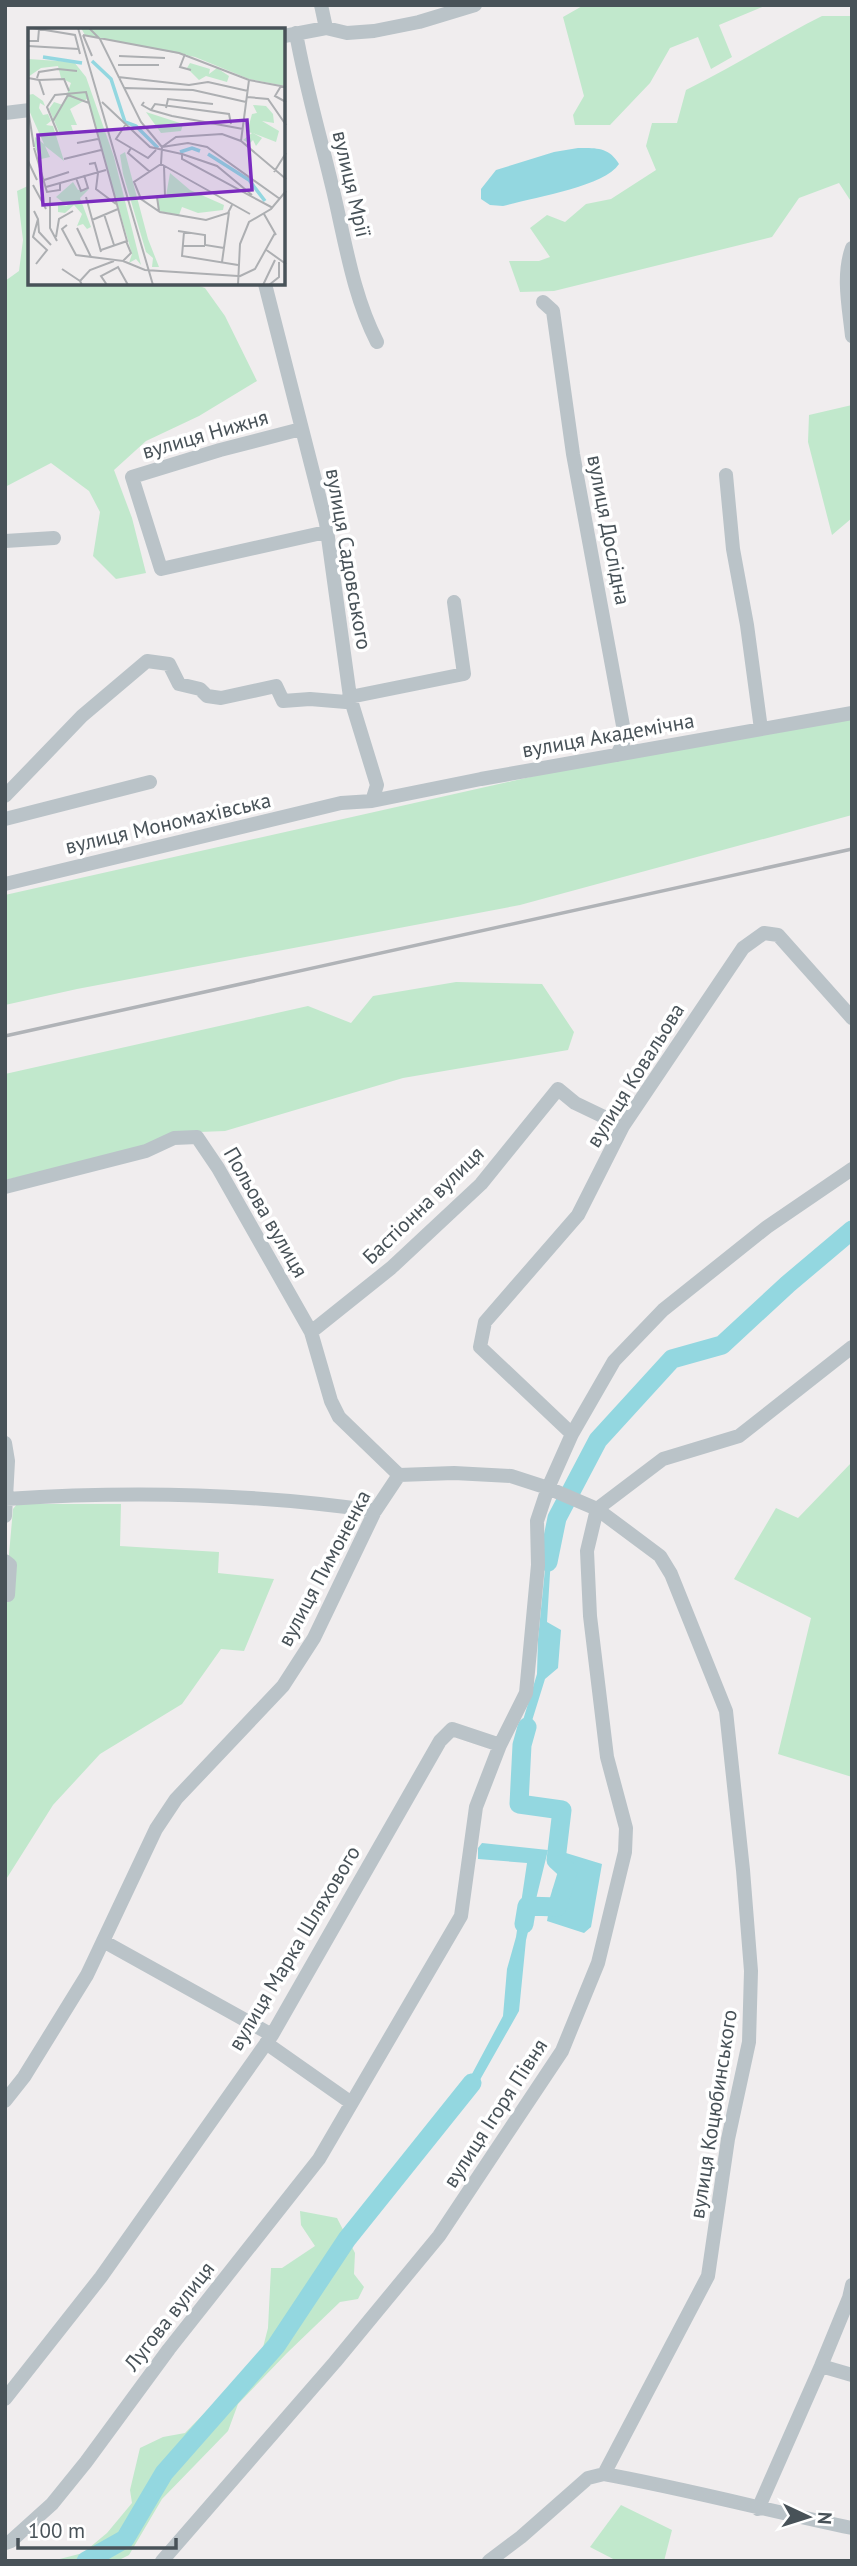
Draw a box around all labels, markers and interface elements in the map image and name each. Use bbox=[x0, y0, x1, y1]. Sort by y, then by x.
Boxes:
inset map bbox=[28, 28, 285, 285]
street label: вулиця Мрії bbox=[327, 128, 377, 240]
street label: вулиця Нижня bbox=[139, 403, 271, 465]
street label: вулиця Дослідна bbox=[581, 453, 637, 607]
street label: вулиця Садовського bbox=[320, 466, 378, 652]
street label: вулиця Академічна bbox=[520, 707, 696, 763]
street label: вулиця Мономахівська bbox=[63, 786, 273, 860]
street label: вулиця Ковальова bbox=[580, 998, 690, 1152]
street label: Бастіонна вулиця bbox=[357, 1140, 489, 1270]
street label: Польова вулиця bbox=[218, 1142, 314, 1282]
street label: вулиця Пимоненка bbox=[271, 1485, 377, 1651]
street label: вулиця Марка Шляхового bbox=[222, 1841, 366, 2055]
street label: вулиця Коцюбинського bbox=[683, 2007, 743, 2221]
street label: вулиця Ігоря Півня bbox=[437, 2033, 553, 2193]
street label: Лугова вулиця bbox=[117, 2256, 220, 2377]
north arrow bbox=[773, 2482, 843, 2552]
scale bar bbox=[18, 2506, 175, 2550]
text: N bbox=[813, 2511, 837, 2525]
text: 100 m bbox=[28, 2517, 85, 2544]

